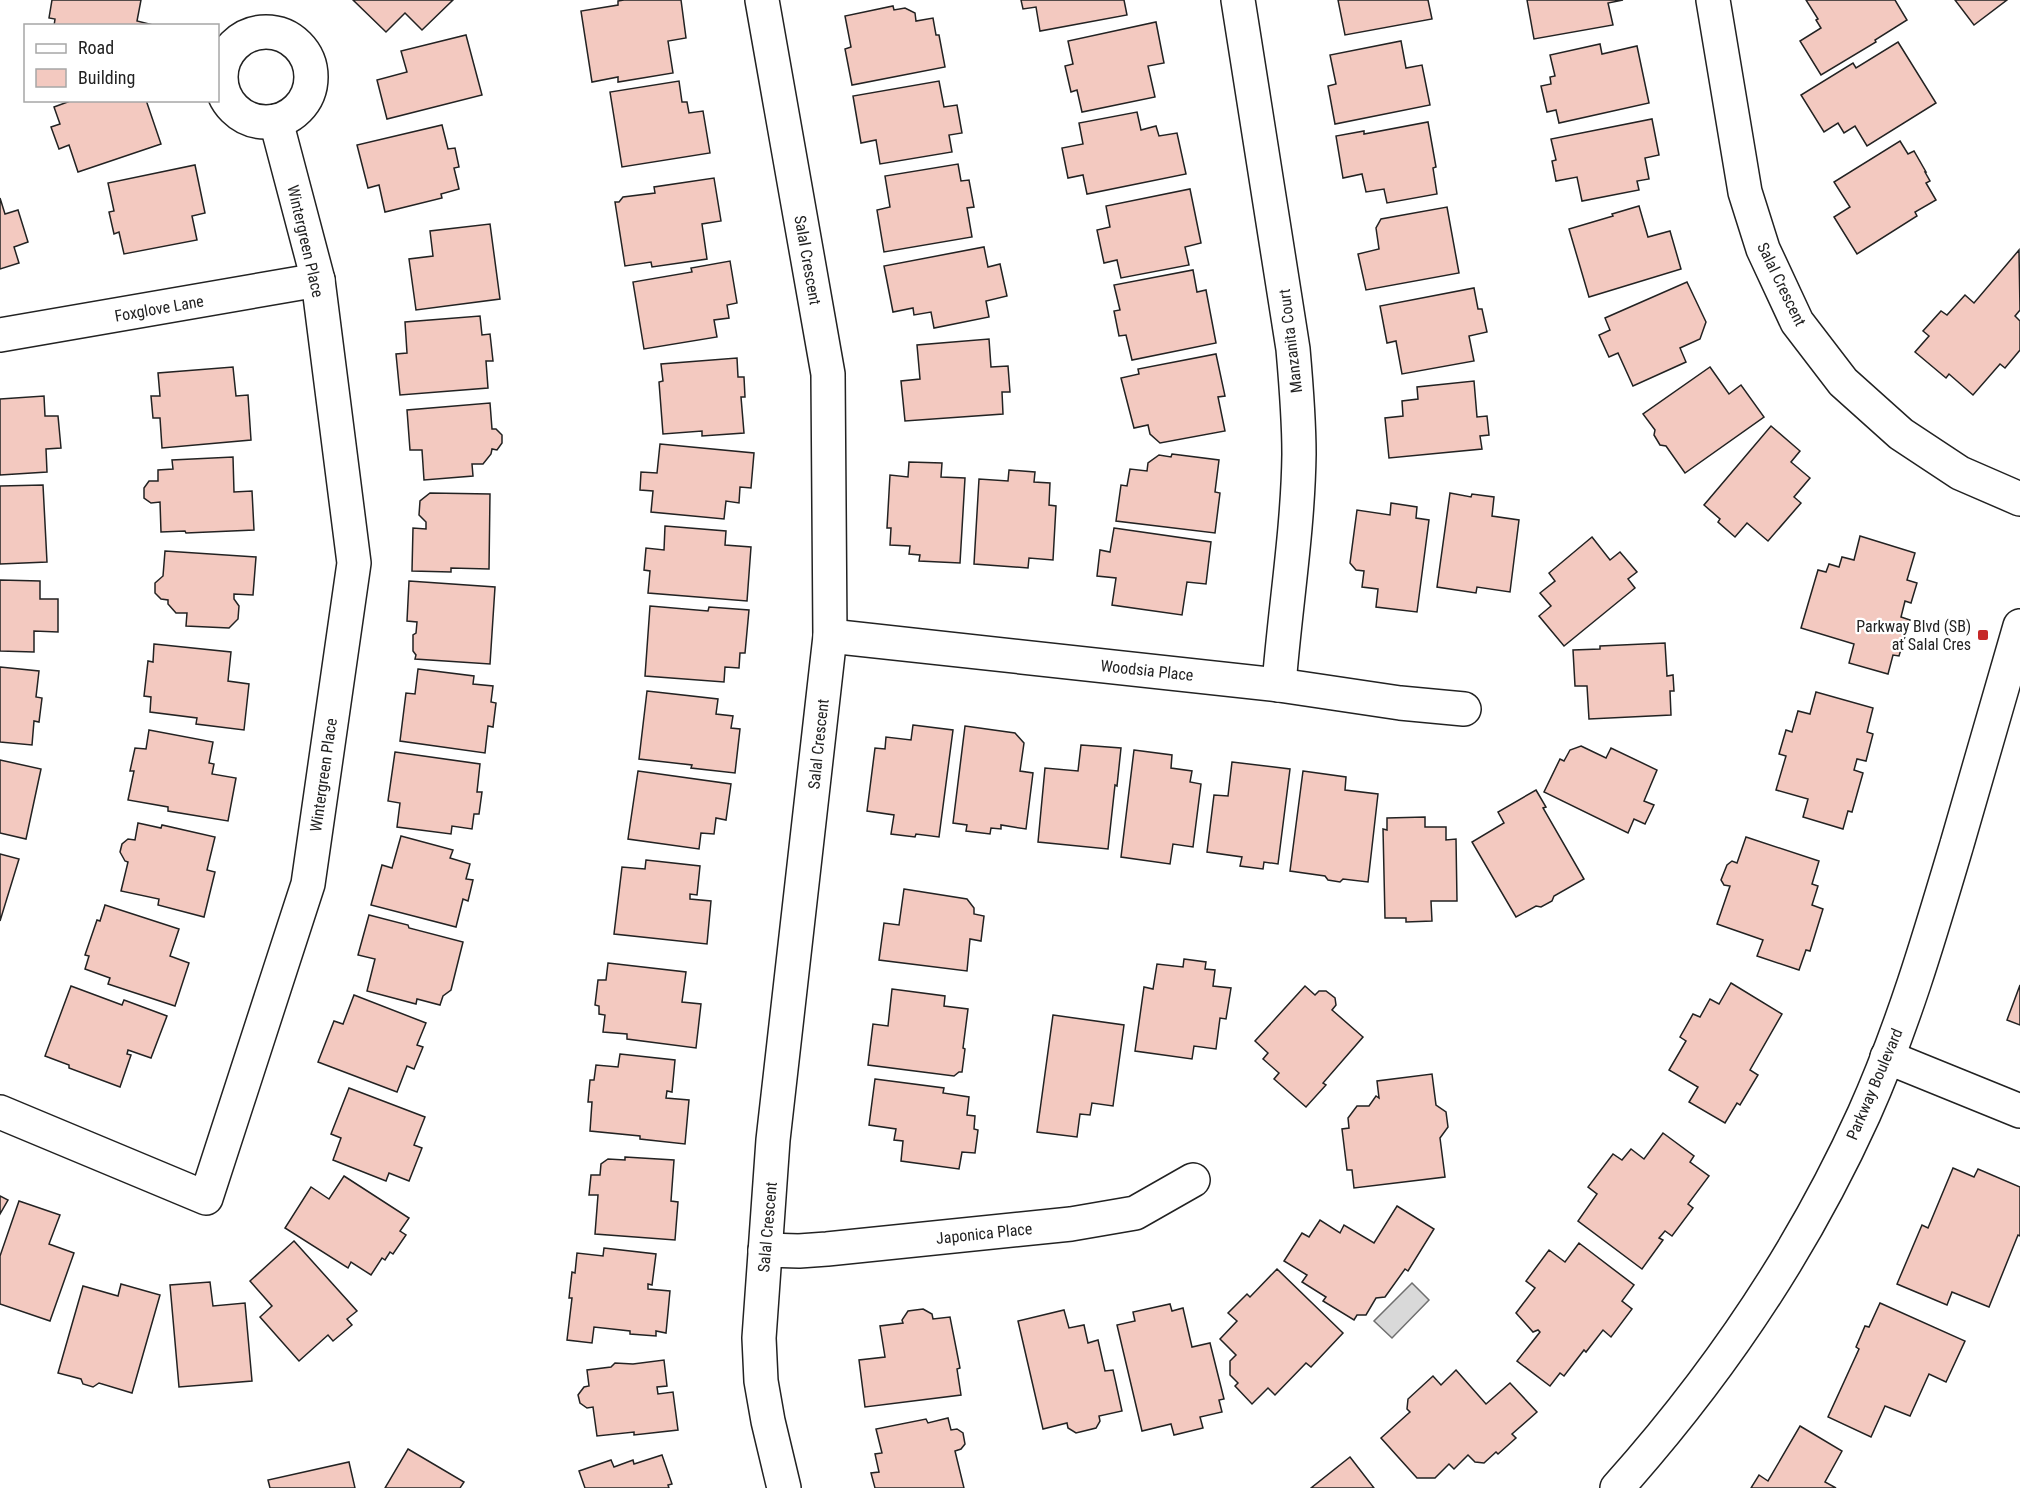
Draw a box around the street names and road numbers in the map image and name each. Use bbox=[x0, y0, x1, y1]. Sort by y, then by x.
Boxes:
street label: Wintergreen Place bbox=[283, 183, 328, 299]
street label: Salal Crescent bbox=[790, 214, 825, 307]
street label: Salal Crescent bbox=[1753, 239, 1810, 329]
street label: Manzanita Court bbox=[1275, 288, 1306, 394]
street label: Foxglove Lane bbox=[113, 291, 205, 326]
street label: Woodsia Place bbox=[1100, 656, 1194, 685]
street label: Salal Crescent bbox=[804, 698, 833, 790]
street label: Wintergreen Place bbox=[306, 717, 341, 833]
street label: Parkway Boulevard bbox=[1842, 1026, 1907, 1143]
street label: Salal Crescent bbox=[754, 1181, 781, 1273]
street label: Japonica Place bbox=[935, 1219, 1033, 1248]

